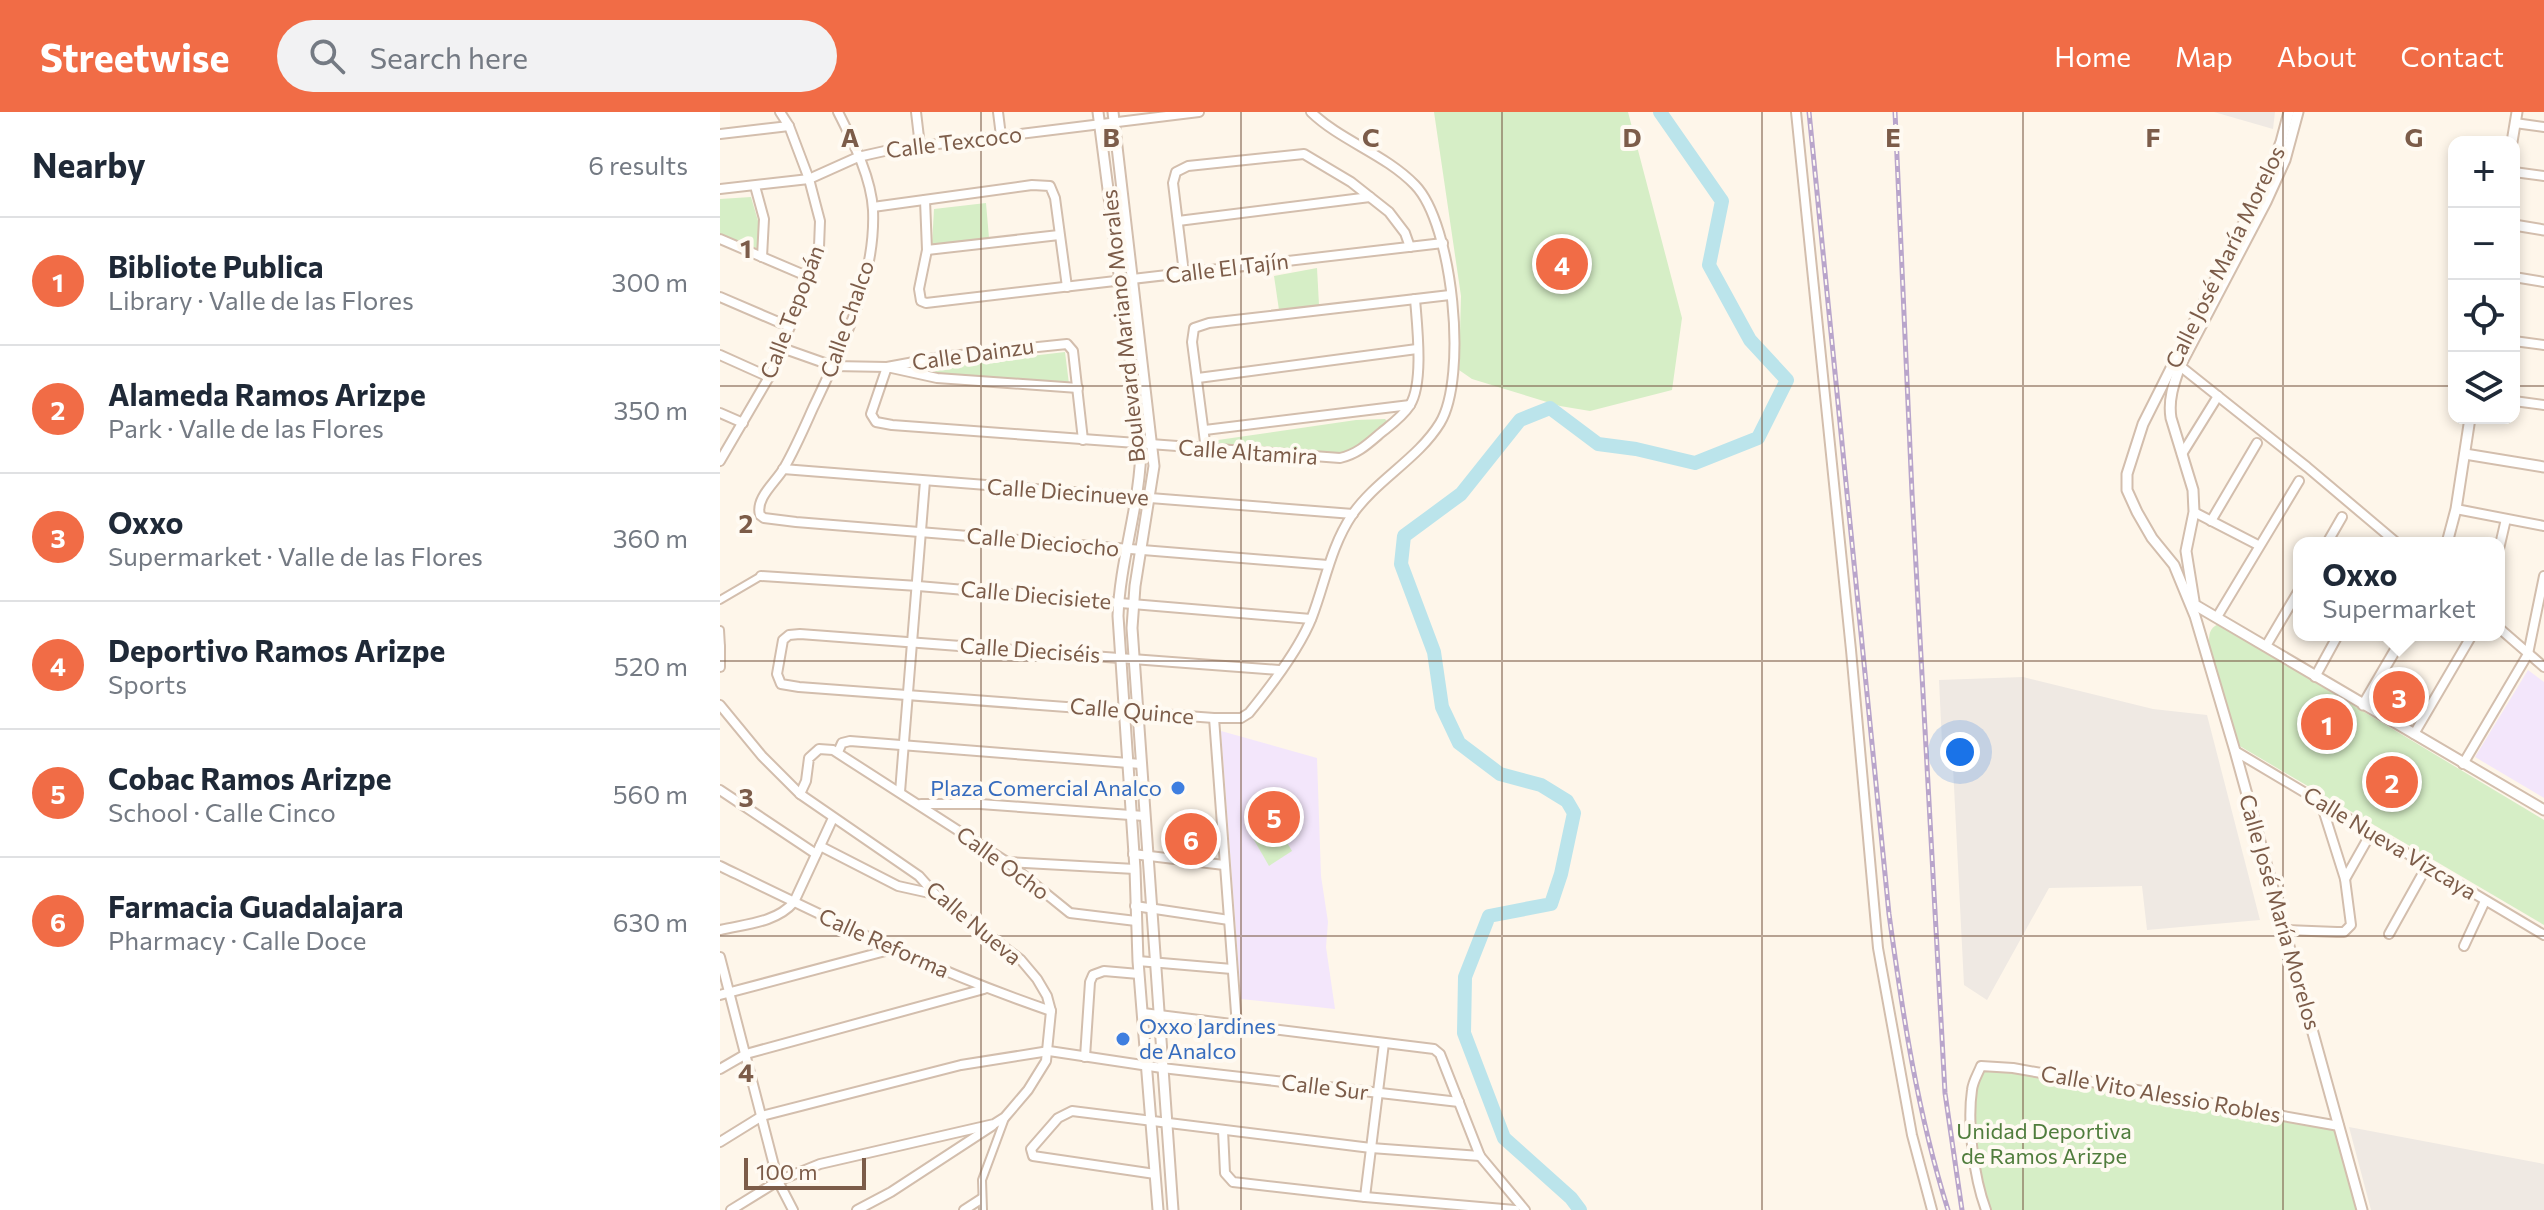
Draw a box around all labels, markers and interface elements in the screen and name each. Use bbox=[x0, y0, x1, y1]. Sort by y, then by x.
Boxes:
search box bbox=[277, 20, 837, 92]
text: Streetwise bbox=[40, 33, 229, 80]
icon: search bbox=[305, 34, 349, 78]
text: Search here bbox=[369, 38, 528, 75]
text: Home bbox=[2054, 39, 2131, 73]
text: Map bbox=[2175, 39, 2233, 73]
text: About bbox=[2277, 39, 2357, 73]
text: Contact bbox=[2401, 39, 2504, 73]
street label: Calle Texcoco bbox=[884, 120, 1023, 163]
text: A bbox=[841, 121, 860, 152]
text: B bbox=[1102, 121, 1120, 152]
text: C bbox=[1362, 121, 1380, 152]
text: D bbox=[1622, 121, 1642, 152]
text: E bbox=[1885, 121, 1901, 152]
text: F bbox=[2145, 121, 2161, 152]
text: G bbox=[2405, 121, 2423, 152]
map controls bbox=[2448, 136, 2520, 424]
button: + bbox=[2448, 136, 2520, 208]
street label: Calle José María Morelos bbox=[2159, 141, 2290, 372]
text: Nearby bbox=[32, 143, 146, 185]
text: 6 results bbox=[588, 149, 688, 180]
street label: Boulevard Mariano Morales bbox=[1095, 188, 1150, 464]
button: − bbox=[2448, 208, 2520, 280]
text: 1 bbox=[740, 232, 752, 263]
pin: 4 bbox=[1536, 234, 1588, 294]
street label: Calle Tepopán bbox=[754, 241, 829, 382]
text: Bibliote Publica bbox=[108, 247, 324, 284]
street label: Calle El Tajín bbox=[1164, 247, 1290, 288]
street label: Calle Chalco bbox=[814, 257, 879, 381]
text: 1 bbox=[52, 266, 64, 297]
text: 300 m bbox=[612, 266, 688, 297]
button: locate bbox=[2448, 280, 2520, 352]
text: Library · Valle de las Flores bbox=[108, 284, 414, 315]
street label: Calle Dainzu bbox=[910, 332, 1036, 375]
button: layers bbox=[2448, 352, 2520, 424]
text: Alameda Ramos Arizpe bbox=[108, 375, 426, 412]
text: 2 bbox=[51, 394, 65, 425]
text: 350 m bbox=[614, 394, 688, 425]
text: Park · Valle de las Flores bbox=[108, 412, 384, 443]
street label: Calle Altamira bbox=[1177, 433, 1319, 470]
street label: Calle Diecinueve bbox=[986, 472, 1150, 511]
text: Oxxo bbox=[108, 503, 183, 540]
text: 2 bbox=[739, 507, 753, 538]
street label: Calle Dieciocho bbox=[965, 521, 1121, 562]
text: 3 bbox=[50, 522, 66, 553]
text: 360 m bbox=[613, 522, 688, 553]
popup bbox=[2293, 537, 2505, 641]
text: Supermarket · Valle de las Flores bbox=[108, 540, 483, 571]
text: Oxxo bbox=[2322, 555, 2398, 592]
street label: Calle Diecisiete bbox=[960, 574, 1113, 615]
text: Supermarket bbox=[2322, 592, 2476, 623]
text: Deportivo Ramos Arizpe bbox=[108, 631, 445, 668]
street label: Calle Dieciséis bbox=[959, 631, 1101, 668]
text: 4 bbox=[50, 650, 66, 681]
text: 520 m bbox=[614, 650, 688, 681]
pin: 3 bbox=[2373, 667, 2425, 727]
text: Sports bbox=[108, 668, 187, 699]
street label: Calle Quince bbox=[1069, 692, 1195, 729]
pin: 1 bbox=[2301, 694, 2353, 754]
your location bbox=[1940, 732, 1980, 772]
pin: 2 bbox=[2366, 752, 2418, 812]
text: Cobac Ramos Arizpe bbox=[108, 759, 391, 796]
place label: Plaza Comercial Analco bbox=[930, 774, 1162, 801]
text: 5 bbox=[50, 778, 66, 809]
text: 560 m bbox=[613, 778, 688, 809]
marker: Plaza Comercial Analco bbox=[1169, 779, 1187, 797]
street label: Calle Nueva Vizcaya bbox=[2299, 780, 2482, 905]
text: 3 bbox=[738, 781, 754, 812]
pin: 5 bbox=[1248, 787, 1300, 847]
street label: Calle José María Morelos bbox=[2234, 791, 2327, 1033]
text: School · Calle Cinco bbox=[108, 796, 336, 827]
pin: 6 bbox=[1165, 809, 1217, 869]
street label: Calle Ocho bbox=[952, 820, 1055, 905]
street label: Calle Nueva bbox=[921, 875, 1028, 970]
text: Farmacia Guadalajara bbox=[108, 887, 403, 924]
street label: Calle Reforma bbox=[815, 902, 954, 983]
text: 6 bbox=[50, 906, 66, 937]
text: 630 m bbox=[613, 906, 688, 937]
text: Pharmacy · Calle Doce bbox=[108, 924, 366, 955]
place label: Oxxo Jardines de Analco bbox=[1139, 1012, 1276, 1064]
marker: Oxxo Jardines de Analco bbox=[1114, 1030, 1132, 1048]
text: 4 bbox=[738, 1056, 754, 1087]
street label: Calle Vito Alessio Robles bbox=[2039, 1059, 2283, 1128]
street label: Calle Sur bbox=[1280, 1068, 1370, 1105]
park label: Unidad Deportiva de Ramos Arizpe bbox=[1956, 1117, 2132, 1169]
scale bar bbox=[744, 1154, 866, 1190]
text: 100 m bbox=[756, 1158, 818, 1185]

